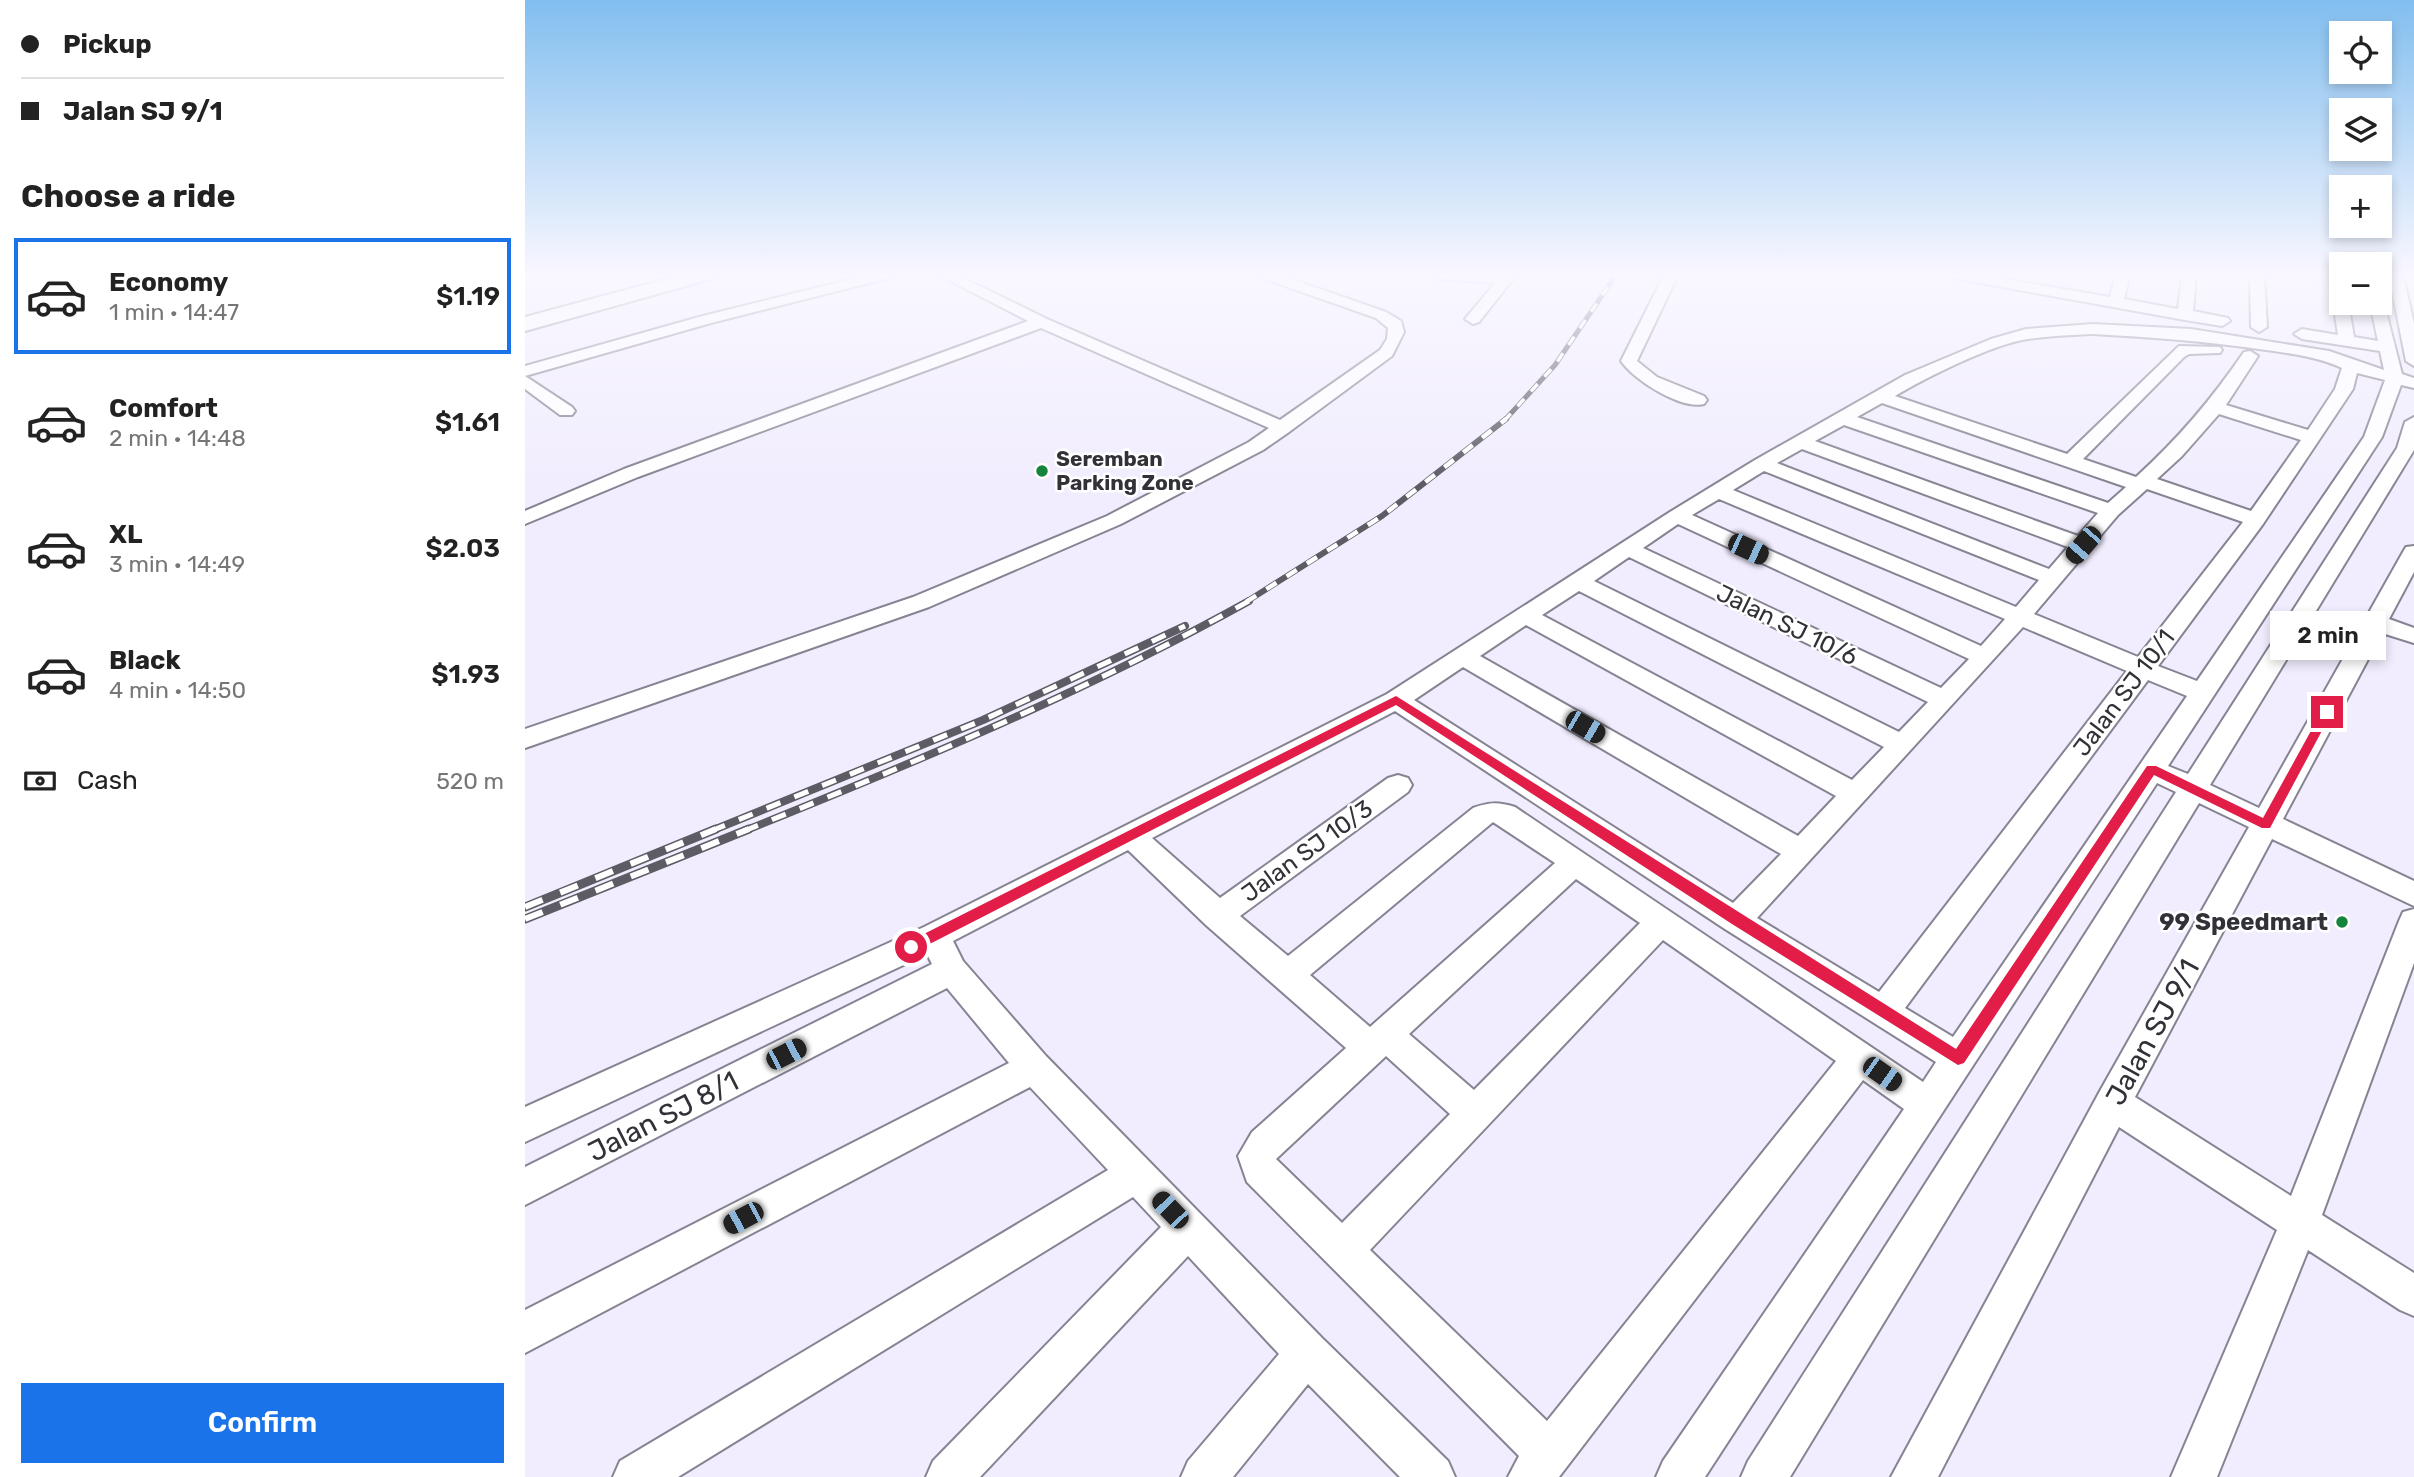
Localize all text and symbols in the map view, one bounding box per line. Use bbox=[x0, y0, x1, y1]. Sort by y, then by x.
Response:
map controls bbox=[2329, 21, 2392, 315]
button: locate bbox=[2329, 21, 2392, 84]
text: Pickup bbox=[63, 29, 152, 60]
text: Jalan SJ 9/1 bbox=[63, 96, 223, 127]
button: layers bbox=[2329, 98, 2392, 161]
button: + bbox=[2329, 175, 2392, 238]
text: Choose a ride bbox=[21, 177, 235, 215]
button: − bbox=[2329, 252, 2392, 315]
icon: car bbox=[25, 265, 88, 328]
text: Economy bbox=[109, 267, 228, 298]
text: $1.19 bbox=[436, 281, 500, 312]
text: 1 min · 14:47 bbox=[109, 298, 239, 326]
icon: car bbox=[25, 391, 88, 454]
text: Comfort bbox=[109, 393, 218, 424]
text: $1.61 bbox=[435, 407, 500, 438]
text: 2 min · 14:48 bbox=[109, 424, 246, 452]
place label: Seremban Parking Zone bbox=[1056, 446, 1194, 495]
marker: Seremban Parking Zone bbox=[1034, 463, 1050, 479]
icon: car bbox=[25, 517, 88, 580]
text: XL bbox=[109, 519, 142, 550]
car bbox=[2062, 522, 2105, 568]
car bbox=[1725, 531, 1772, 567]
text: $2.03 bbox=[425, 533, 500, 564]
text: 3 min · 14:49 bbox=[109, 550, 245, 578]
street label: Jalan SJ 10/6 bbox=[1712, 579, 1862, 671]
callout: 2 min bbox=[2269, 610, 2385, 660]
text: 2 min bbox=[2297, 621, 2359, 649]
street label: Jalan SJ 10/1 bbox=[2067, 624, 2181, 762]
icon: car bbox=[25, 643, 88, 706]
text: Black bbox=[109, 645, 181, 676]
text: $1.93 bbox=[432, 659, 500, 690]
text: 4 min · 14:50 bbox=[109, 676, 246, 704]
route end bbox=[2311, 696, 2343, 728]
car bbox=[1562, 707, 1609, 747]
icon: cash bbox=[21, 762, 59, 800]
text: Cash bbox=[77, 765, 138, 796]
text: 520 m bbox=[436, 767, 504, 795]
street label: Jalan SJ 10/3 bbox=[1236, 794, 1378, 908]
place label: 99 Speedmart bbox=[2159, 908, 2328, 936]
marker: 99 Speedmart bbox=[2334, 914, 2350, 930]
route start bbox=[895, 931, 927, 963]
street label: Jalan SJ 9/1 bbox=[2099, 954, 2206, 1111]
car bbox=[763, 1035, 810, 1073]
car bbox=[1859, 1053, 1906, 1095]
street label: Jalan SJ 8/1 bbox=[583, 1064, 744, 1168]
car bbox=[1148, 1188, 1193, 1232]
car bbox=[720, 1199, 767, 1237]
button: Confirm bbox=[21, 1383, 504, 1463]

